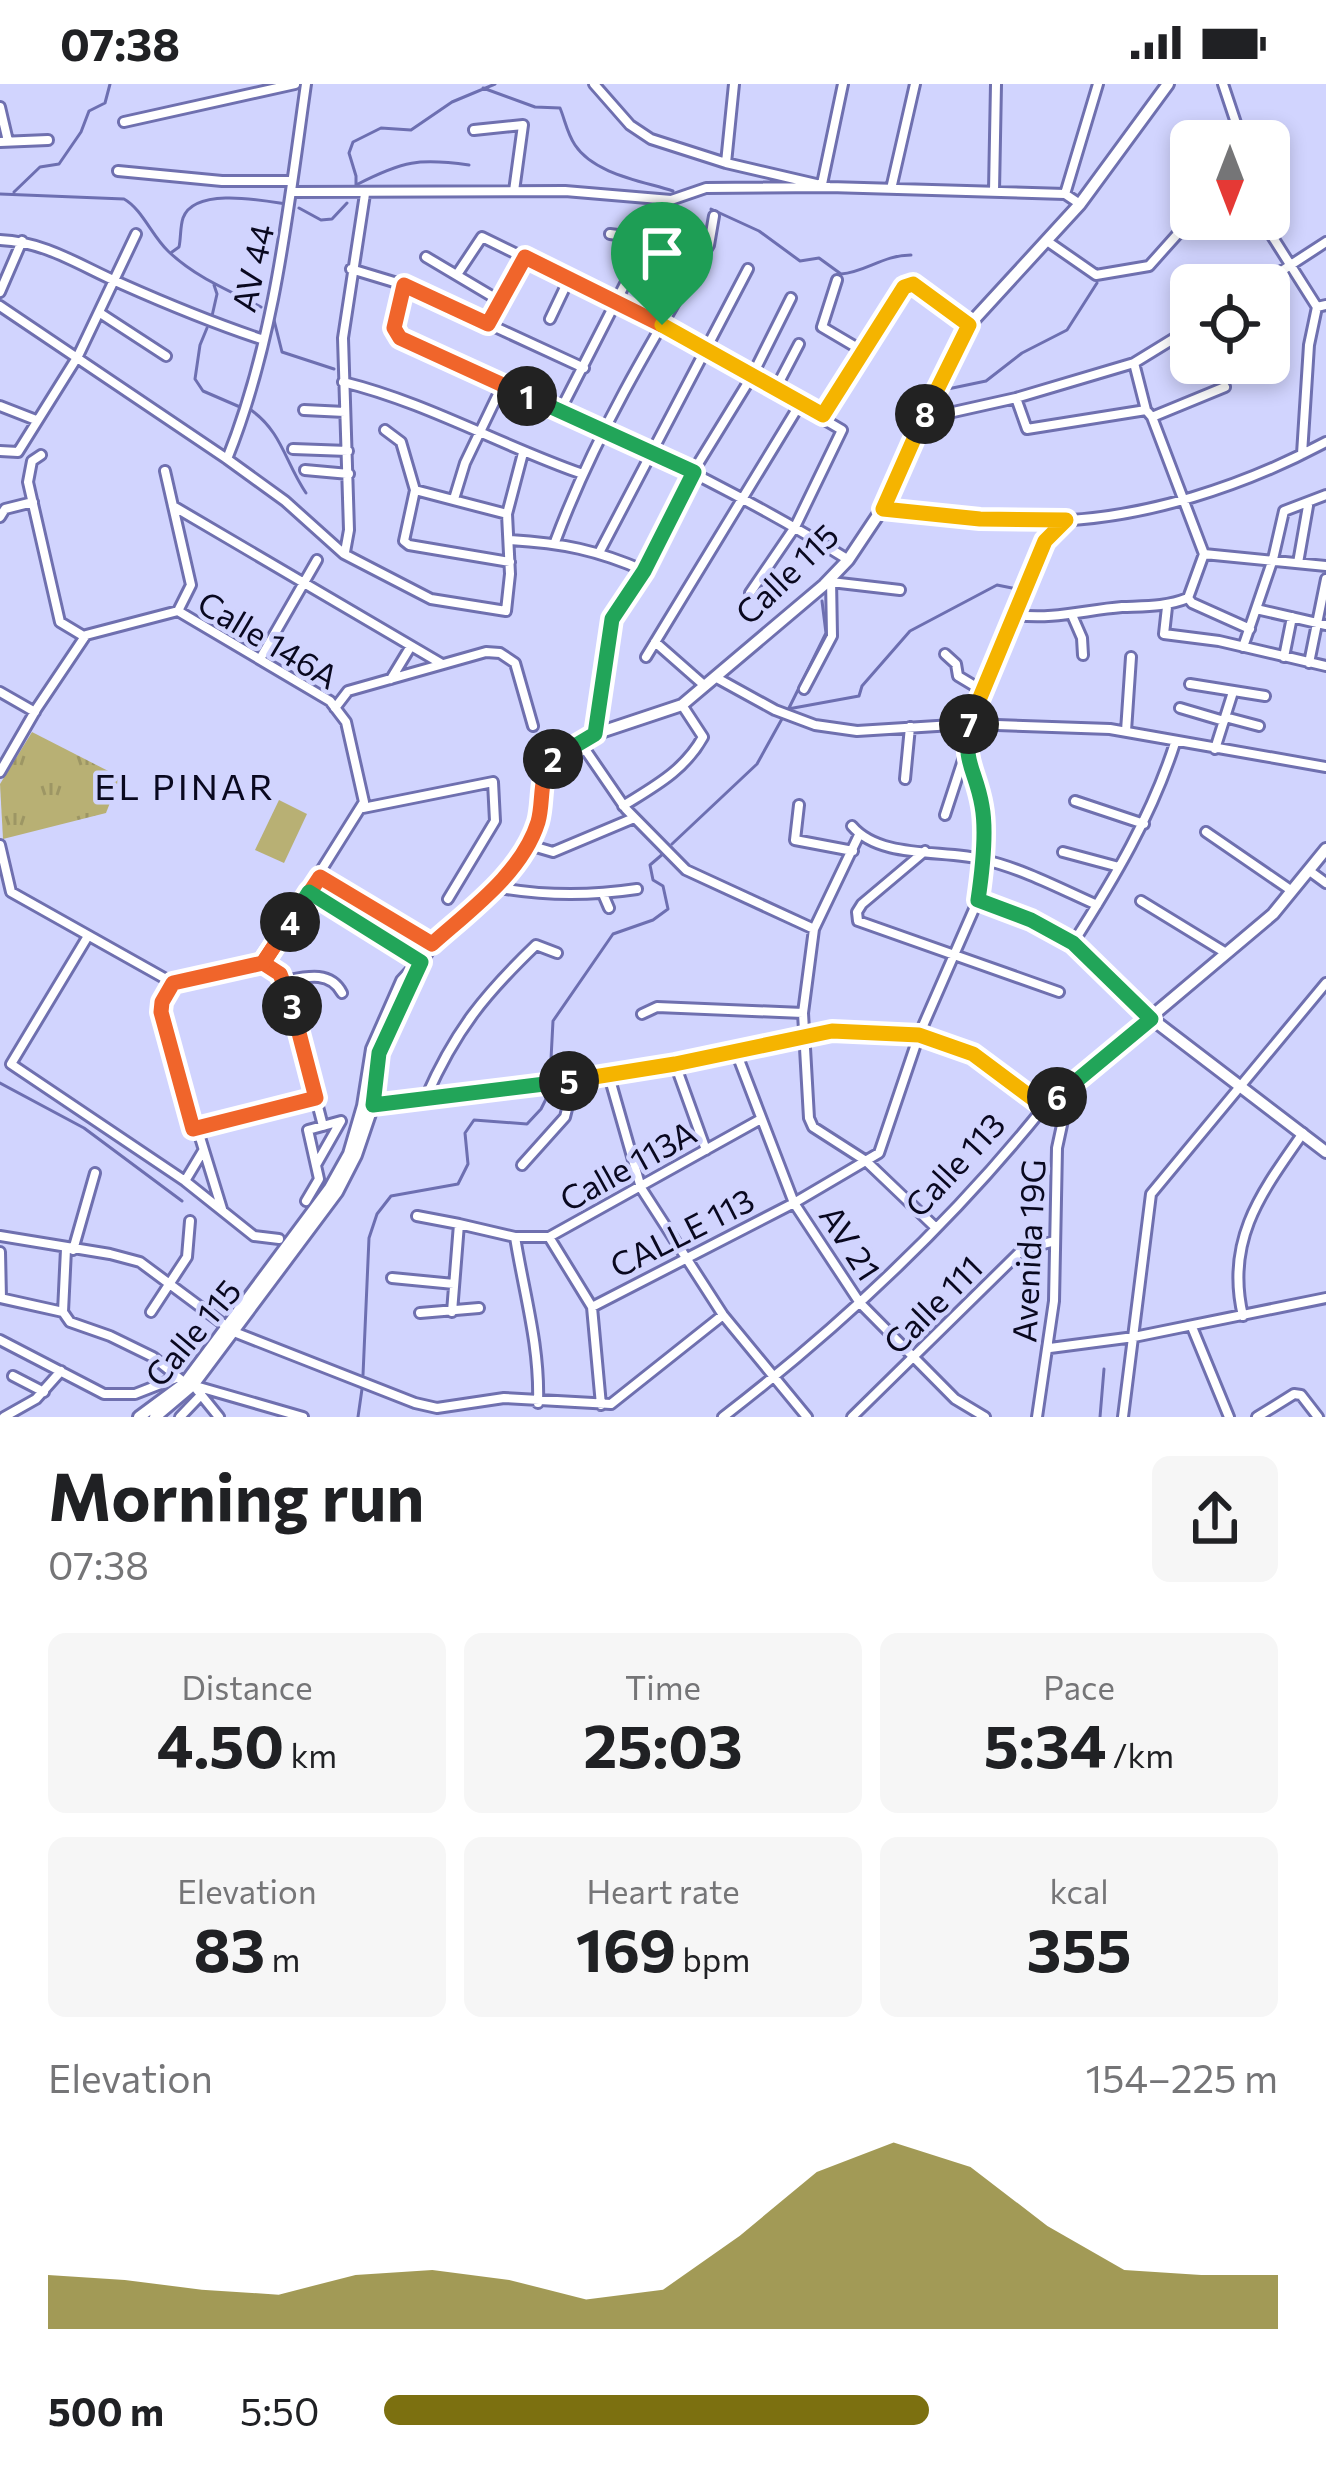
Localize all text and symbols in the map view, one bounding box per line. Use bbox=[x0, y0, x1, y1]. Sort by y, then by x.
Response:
text: 07:38 bbox=[60, 15, 180, 70]
north arrow bbox=[1170, 120, 1290, 240]
map controls bbox=[1170, 120, 1290, 384]
pin bbox=[611, 202, 713, 325]
street label: AV 44 bbox=[222, 220, 282, 316]
icon: arrive bbox=[629, 220, 695, 286]
button: locate bbox=[1170, 264, 1290, 384]
pin: 1 bbox=[497, 366, 557, 426]
text: 1 bbox=[520, 375, 534, 416]
pin: 8 bbox=[895, 384, 955, 444]
text: 8 bbox=[915, 393, 935, 434]
street label: Calle 115 bbox=[726, 514, 846, 632]
street label: Calle 146A bbox=[191, 581, 346, 697]
pin: 7 bbox=[939, 694, 999, 754]
text: 7 bbox=[960, 703, 978, 744]
pin: 2 bbox=[523, 729, 583, 789]
text: 2 bbox=[544, 738, 562, 779]
district label: EL PINAR bbox=[94, 763, 276, 807]
pin: 4 bbox=[260, 892, 320, 952]
text: 4 bbox=[280, 901, 300, 942]
pin: 3 bbox=[262, 976, 322, 1036]
text: 3 bbox=[282, 985, 302, 1026]
pin: 5 bbox=[539, 1051, 599, 1111]
text: 5 bbox=[559, 1060, 579, 1101]
pin: 6 bbox=[1027, 1067, 1087, 1127]
text: 6 bbox=[1047, 1076, 1067, 1117]
street label: Calle 113 bbox=[895, 1103, 1012, 1225]
street label: Calle 113A bbox=[552, 1111, 703, 1219]
street label: Avenida 19G bbox=[1002, 1158, 1053, 1344]
street label: CALLE 113 bbox=[602, 1178, 760, 1285]
street label: AV 21 bbox=[812, 1197, 891, 1288]
street label: Calle 111 bbox=[874, 1246, 990, 1362]
street label: Calle 115 bbox=[135, 1270, 249, 1394]
text: Morning run bbox=[48, 1454, 425, 1535]
button: share bbox=[1152, 1456, 1278, 1582]
text: 07:38 bbox=[48, 1540, 149, 1588]
text: Distance bbox=[181, 1666, 313, 1707]
text: Time bbox=[625, 1666, 701, 1707]
text: Pace bbox=[1043, 1666, 1115, 1707]
text: 4.50 bbox=[157, 1707, 284, 1780]
text: 25:03 bbox=[583, 1707, 743, 1780]
text: 5:34 bbox=[984, 1707, 1106, 1780]
text: km bbox=[284, 1734, 337, 1775]
text: /km bbox=[1106, 1734, 1174, 1775]
text: Elevation bbox=[177, 1870, 317, 1911]
text: Heart rate bbox=[586, 1870, 740, 1911]
text: kcal bbox=[1049, 1870, 1109, 1911]
text: 83 bbox=[194, 1911, 265, 1984]
text: 169 bbox=[576, 1911, 676, 1984]
text: 355 bbox=[1027, 1911, 1131, 1984]
text: m bbox=[265, 1938, 300, 1979]
text: bpm bbox=[676, 1938, 750, 1979]
text: Elevation bbox=[48, 2053, 213, 2101]
text: 154–225 m bbox=[1085, 2053, 1278, 2101]
text: 500 m bbox=[48, 2386, 164, 2434]
text: 5:50 bbox=[240, 2386, 319, 2434]

